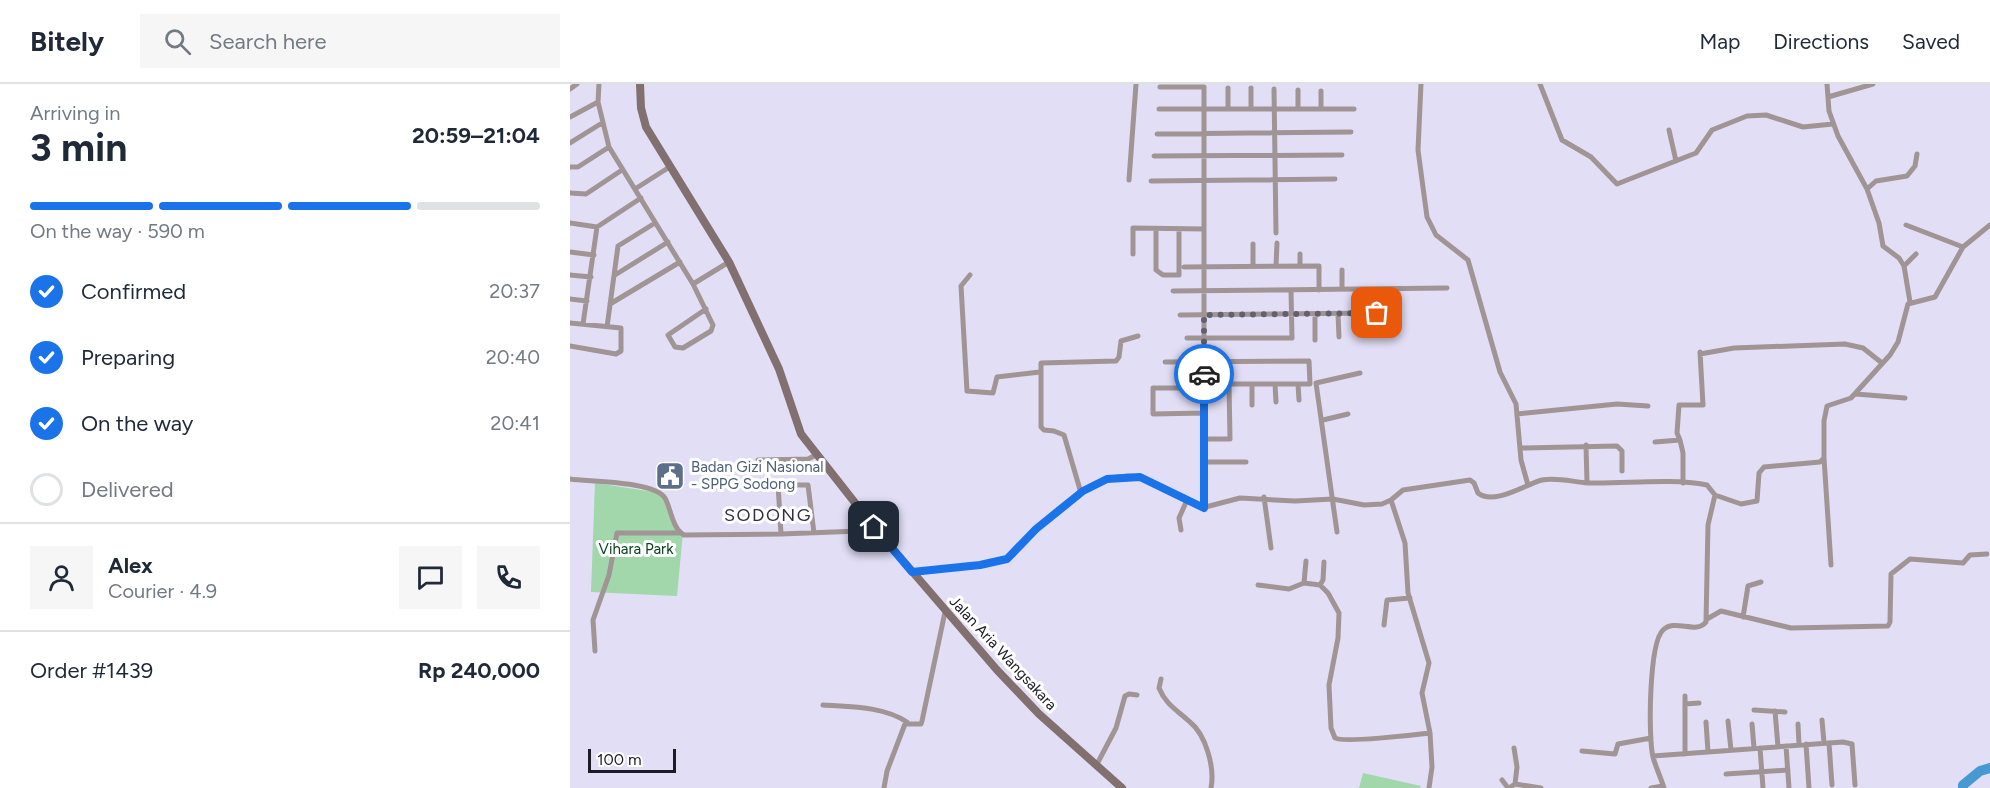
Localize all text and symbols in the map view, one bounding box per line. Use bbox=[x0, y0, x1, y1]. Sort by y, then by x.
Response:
search box bbox=[140, 14, 560, 68]
text: Bitely bbox=[30, 24, 104, 58]
icon: search bbox=[161, 25, 194, 58]
text: Search here bbox=[209, 28, 327, 55]
text: Map bbox=[1699, 29, 1740, 54]
text: Directions bbox=[1773, 29, 1869, 54]
text: Saved bbox=[1902, 29, 1960, 54]
text: Arriving in bbox=[30, 101, 120, 125]
text: 20:59–21:04 bbox=[412, 122, 540, 149]
text: 3 min bbox=[30, 124, 127, 171]
text: On the way · 590 m bbox=[30, 219, 205, 243]
icon: check bbox=[30, 275, 63, 308]
text: Confirmed bbox=[81, 278, 186, 305]
text: 20:37 bbox=[489, 279, 540, 303]
pin bbox=[1351, 287, 1402, 338]
icon: bag bbox=[1360, 296, 1393, 329]
icon: check bbox=[30, 341, 63, 374]
text: Preparing bbox=[81, 344, 175, 371]
courier bbox=[1174, 344, 1234, 404]
text: 20:40 bbox=[486, 345, 540, 369]
icon: car bbox=[1188, 358, 1221, 391]
icon: check bbox=[30, 407, 63, 440]
text: On the way bbox=[81, 410, 193, 437]
text: 20:41 bbox=[490, 411, 540, 435]
place label: Badan Gizi Nasional - SPPG Sodong bbox=[691, 458, 824, 493]
public building icon: Badan Gizi Nasional - SPPG Sodong bbox=[654, 460, 686, 492]
text: Delivered bbox=[81, 476, 174, 503]
pin bbox=[848, 501, 899, 552]
district label: SODONG bbox=[724, 504, 812, 526]
icon: home bbox=[857, 510, 890, 543]
park label: Vihara Park bbox=[599, 540, 674, 558]
button: person bbox=[30, 546, 93, 609]
button: chat bbox=[399, 546, 462, 609]
button: phone bbox=[477, 546, 540, 609]
text: Alex bbox=[108, 552, 153, 579]
text: Courier · 4.9 bbox=[108, 579, 217, 603]
street label: Jalan Aria Wangsakara bbox=[946, 592, 1060, 714]
text: Order #1439 bbox=[30, 657, 153, 684]
text: Rp 240,000 bbox=[418, 657, 540, 684]
scale bar bbox=[588, 746, 676, 774]
text: 100 m bbox=[597, 750, 642, 769]

